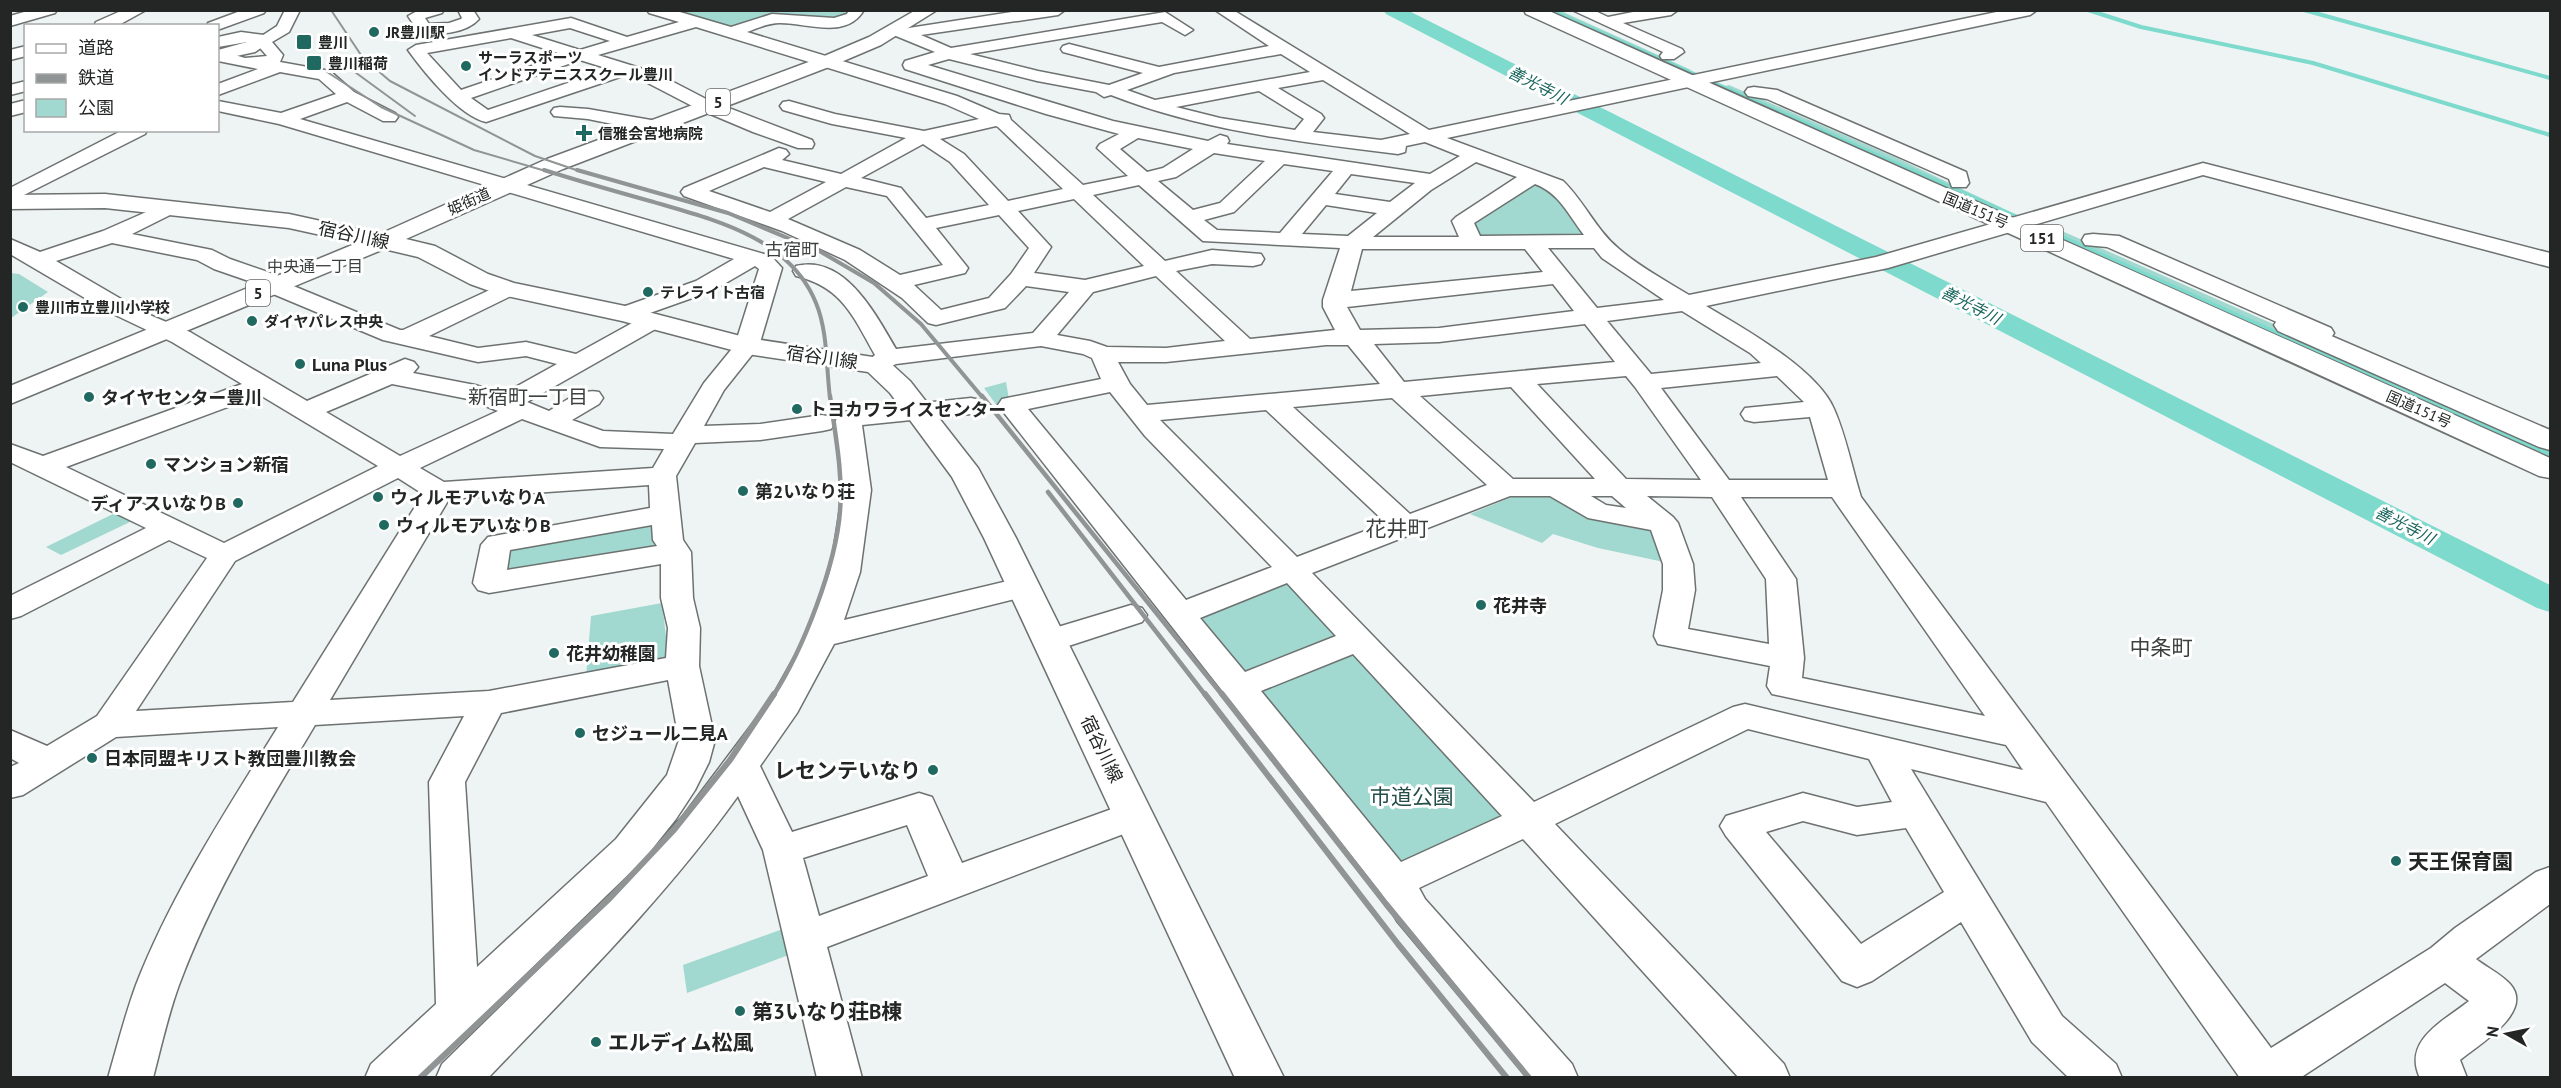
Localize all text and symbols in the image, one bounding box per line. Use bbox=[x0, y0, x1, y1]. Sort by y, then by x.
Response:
place label: JR豊川駅 bbox=[385, 23, 445, 42]
legend bbox=[24, 24, 219, 132]
marker: JR豊川駅 bbox=[367, 25, 381, 39]
marker: 豊川 bbox=[295, 33, 313, 51]
place label: 豊川 bbox=[318, 33, 348, 52]
text: 道路 bbox=[78, 36, 114, 59]
place label: サーラスポーツ インドアテニススクール豊川 bbox=[478, 48, 673, 84]
marker: 豊川稲荷 bbox=[305, 54, 323, 72]
place label: 豊川稲荷 bbox=[328, 54, 388, 73]
marker: サーラスポーツ インドアテニススクール豊川 bbox=[459, 59, 473, 73]
water label: 善光寺川 bbox=[1505, 62, 1573, 109]
text: 鉄道 bbox=[78, 66, 114, 89]
road number: 5 bbox=[706, 89, 730, 115]
text: 公園 bbox=[78, 96, 114, 119]
marker: 信雅会宮地病院 bbox=[575, 124, 593, 142]
place label: 信雅会宮地病院 bbox=[598, 124, 703, 143]
street label: 姫街道 bbox=[445, 183, 493, 219]
street label: 国道151号 bbox=[1940, 188, 2012, 232]
street label: 宿谷川線 bbox=[316, 216, 392, 254]
road number: 151 bbox=[2021, 225, 2063, 251]
district label: 古宿町 bbox=[765, 238, 819, 261]
district label: 中央通一丁目 bbox=[267, 256, 363, 276]
road number: 5 bbox=[246, 280, 270, 306]
water label: 善光寺川 bbox=[1938, 282, 2006, 329]
place label: テレライト古宿 bbox=[660, 283, 765, 302]
marker: テレライト古宿 bbox=[641, 285, 655, 299]
place label: 豊川市立豊川小学校 bbox=[35, 298, 170, 317]
marker: 豊川市立豊川小学校 bbox=[16, 300, 30, 314]
place label: ダイヤパレス中央 bbox=[264, 312, 383, 331]
marker: ダイヤパレス中央 bbox=[245, 314, 259, 328]
street label: 宿谷川線 bbox=[785, 341, 859, 373]
place label: Luna Plus bbox=[312, 353, 387, 376]
marker: Luna Plus bbox=[293, 357, 307, 371]
district label: 新宿町一丁目 bbox=[468, 384, 588, 410]
place label: タイヤセンター豊川 bbox=[101, 386, 262, 409]
street label: 国道151号 bbox=[2383, 386, 2455, 432]
marker: タイヤセンター豊川 bbox=[82, 390, 96, 404]
place label: トヨカワライスセンター bbox=[809, 398, 1006, 421]
marker: トヨカワライスセンター bbox=[790, 402, 804, 416]
place label: マンション新宿 bbox=[163, 453, 289, 476]
marker: マンション新宿 bbox=[144, 457, 158, 471]
place label: 第2いなり荘 bbox=[755, 480, 855, 503]
marker: 第2いなり荘 bbox=[736, 484, 750, 498]
place label: ウィルモアいなりA bbox=[390, 486, 545, 509]
marker: ウィルモアいなりA bbox=[371, 490, 385, 504]
place label: ディアスいなりB bbox=[91, 492, 226, 515]
marker: ディアスいなりB bbox=[231, 496, 245, 510]
water label: 善光寺川 bbox=[2372, 502, 2440, 549]
place label: ウィルモアいなりB bbox=[396, 514, 551, 537]
district label: 花井町 bbox=[1366, 515, 1429, 542]
marker: ウィルモアいなりB bbox=[377, 518, 391, 532]
place label: 花井寺 bbox=[1493, 594, 1547, 617]
marker: 花井寺 bbox=[1474, 598, 1488, 612]
district label: 中条町 bbox=[2130, 634, 2193, 661]
place label: 花井幼稚園 bbox=[566, 642, 656, 665]
marker: 花井幼稚園 bbox=[547, 646, 561, 660]
street label: 宿谷川線 bbox=[1076, 712, 1128, 786]
place label: セジュール二見A bbox=[592, 722, 728, 745]
marker: セジュール二見A bbox=[573, 726, 587, 740]
place label: 日本同盟キリスト教団豊川教会 bbox=[104, 747, 356, 770]
marker: 日本同盟キリスト教団豊川教会 bbox=[85, 751, 99, 765]
place label: レセンテいなり bbox=[774, 757, 921, 784]
marker: レセンテいなり bbox=[926, 763, 940, 777]
park label: 市道公園 bbox=[1370, 783, 1454, 810]
place label: 天王保育園 bbox=[2408, 848, 2513, 875]
marker: 天王保育園 bbox=[2389, 854, 2403, 868]
place label: 第3いなり荘B棟 bbox=[752, 998, 902, 1025]
marker: 第3いなり荘B棟 bbox=[733, 1004, 747, 1018]
north arrow bbox=[2477, 1004, 2537, 1064]
text: N bbox=[2481, 1025, 2503, 1038]
place label: エルディム松風 bbox=[608, 1029, 754, 1056]
marker: エルディム松風 bbox=[589, 1035, 603, 1049]

